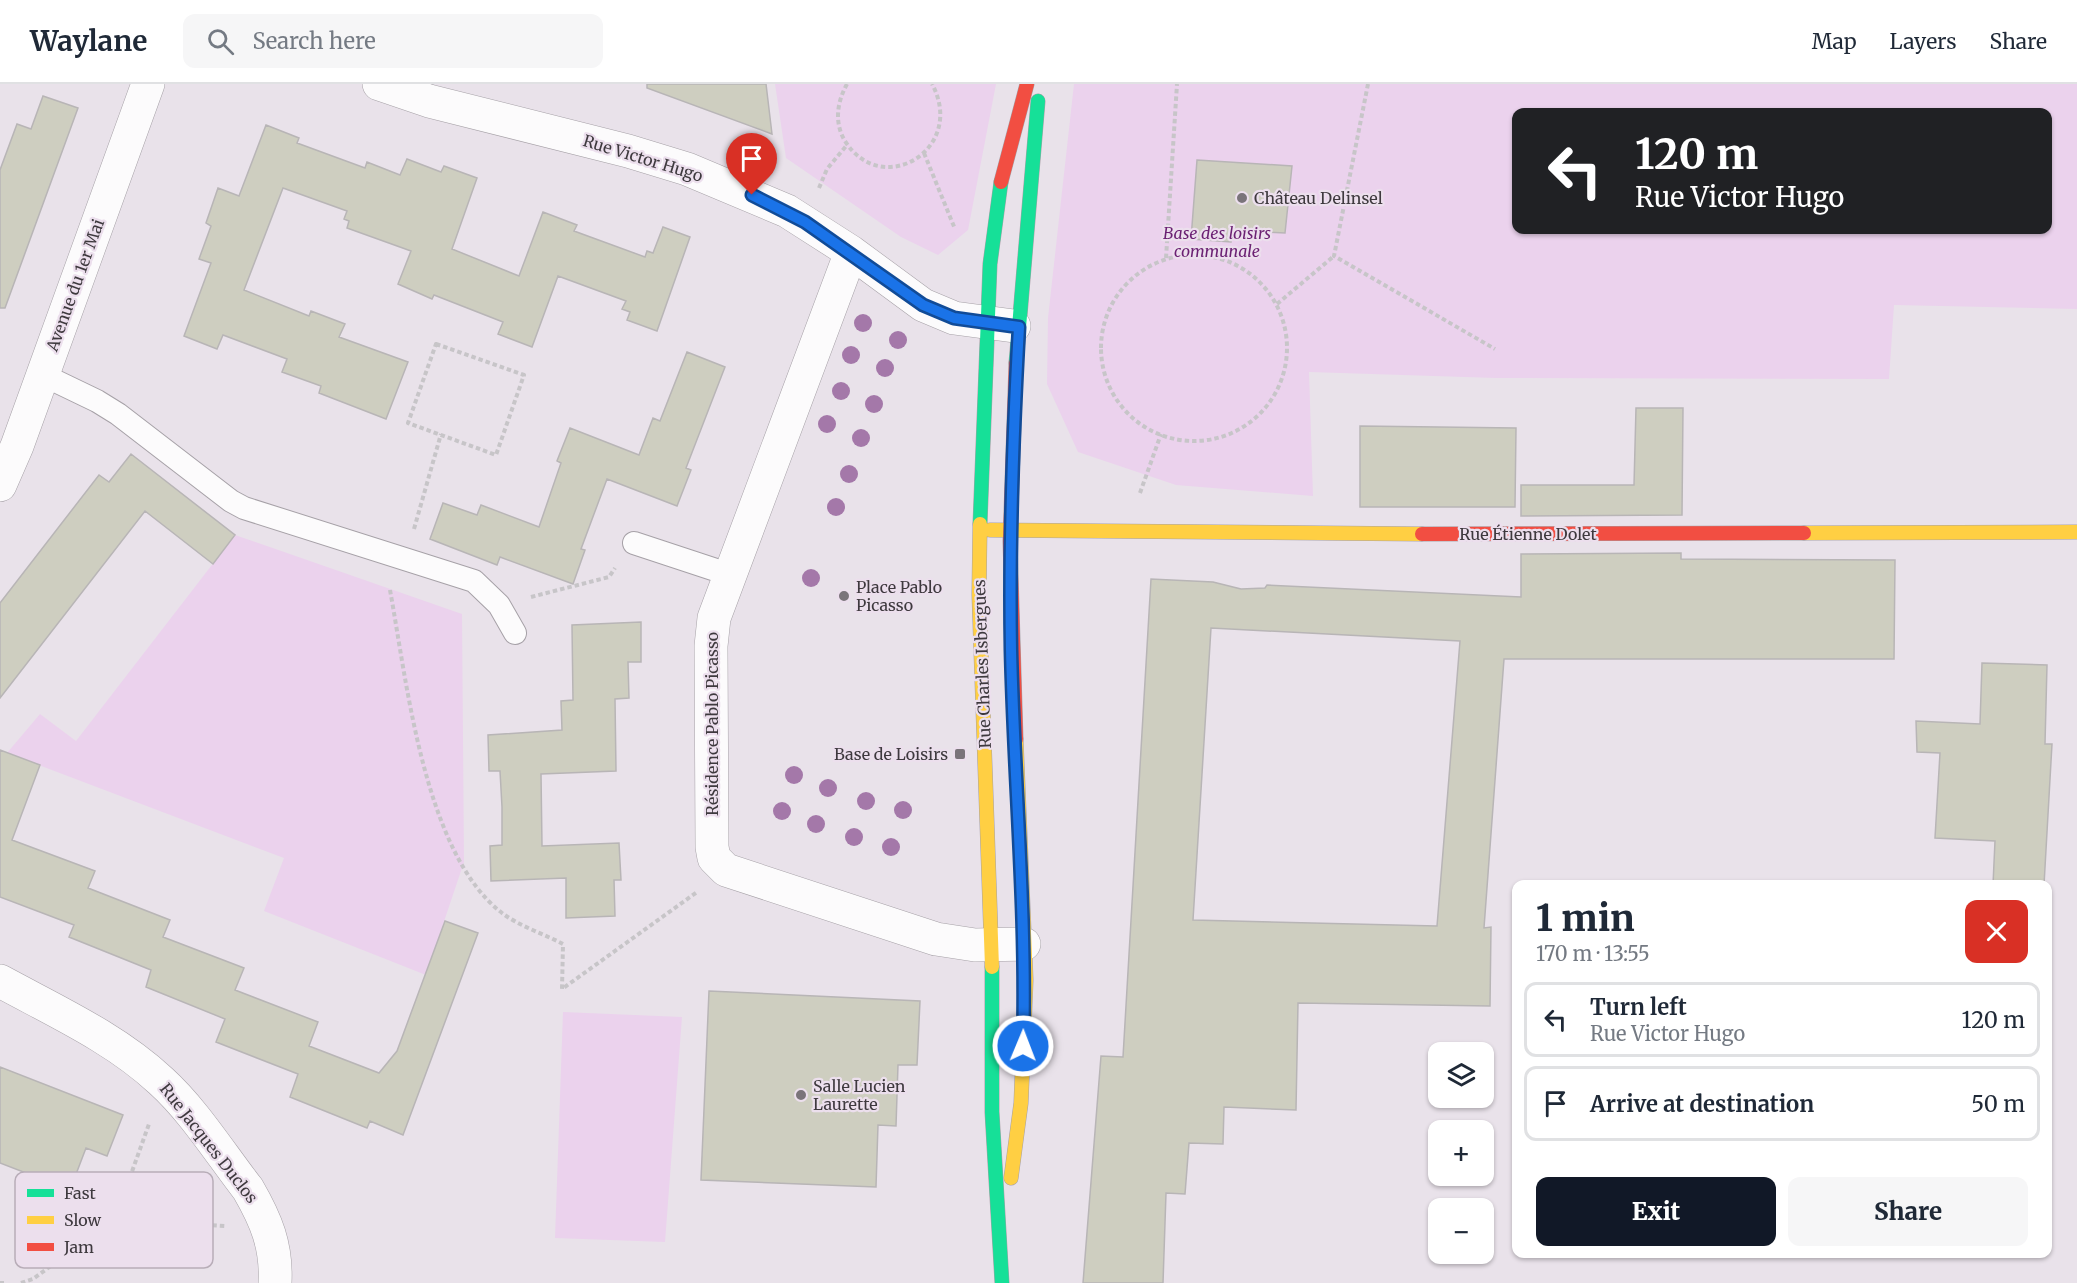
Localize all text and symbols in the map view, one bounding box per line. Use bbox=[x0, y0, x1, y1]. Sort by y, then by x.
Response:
search box bbox=[183, 14, 603, 68]
text: Waylane bbox=[30, 23, 147, 59]
icon: search bbox=[204, 25, 237, 58]
text: Search here bbox=[252, 27, 376, 55]
text: Map bbox=[1812, 28, 1857, 55]
text: Layers bbox=[1890, 28, 1957, 55]
text: Share bbox=[1990, 28, 2047, 55]
text: 120 m bbox=[1635, 128, 1758, 180]
street label: Rue Victor Hugo bbox=[581, 130, 705, 186]
icon: left bbox=[1536, 132, 1614, 210]
pin bbox=[726, 133, 777, 195]
icon: arrive bbox=[735, 142, 768, 175]
text: Rue Victor Hugo bbox=[1635, 180, 1844, 214]
place label: Château Delinsel bbox=[1254, 188, 1383, 208]
marker: Château Delinsel bbox=[1235, 191, 1249, 205]
street label: Avenue du 1er Mai bbox=[41, 216, 108, 355]
park label: Base des loisirs communale bbox=[1163, 223, 1271, 261]
street label: Rue Étienne Dolet bbox=[1459, 524, 1597, 544]
place label: Place Pablo Picasso bbox=[856, 577, 942, 615]
street label: Rue Charles Isbergues bbox=[969, 579, 995, 749]
marker: Place Pablo Picasso bbox=[837, 589, 851, 603]
street label: Résidence Pablo Picasso bbox=[702, 632, 722, 816]
place label: Base de Loisirs bbox=[834, 744, 948, 764]
marker: Base de Loisirs bbox=[953, 747, 967, 761]
text: 1 min bbox=[1536, 896, 1635, 941]
button: close bbox=[1965, 900, 2028, 963]
text: 170 m · 13:55 bbox=[1536, 941, 1650, 966]
text: Turn left bbox=[1590, 993, 1687, 1021]
icon: left bbox=[1539, 1003, 1572, 1036]
text: 120 m bbox=[1961, 1006, 2025, 1034]
position arrow bbox=[991, 1014, 1055, 1078]
text: Rue Victor Hugo bbox=[1590, 1021, 1745, 1046]
map controls bbox=[1428, 1042, 1494, 1264]
button: layers bbox=[1428, 1042, 1494, 1108]
place label: Salle Lucien Laurette bbox=[813, 1076, 906, 1114]
street label: Rue Jacques Duclos bbox=[156, 1079, 262, 1207]
icon: arrive bbox=[1539, 1087, 1572, 1120]
marker: Salle Lucien Laurette bbox=[794, 1088, 808, 1102]
text: Arrive at destination bbox=[1590, 1090, 1814, 1118]
text: 50 m bbox=[1971, 1090, 2025, 1118]
button: + bbox=[1428, 1120, 1494, 1186]
legend bbox=[15, 1172, 213, 1268]
button: Exit bbox=[1536, 1177, 1776, 1246]
button: Share bbox=[1788, 1177, 2028, 1246]
text: Fast bbox=[64, 1183, 97, 1203]
button: − bbox=[1428, 1198, 1494, 1264]
text: Slow bbox=[64, 1210, 102, 1230]
text: Jam bbox=[63, 1237, 94, 1257]

